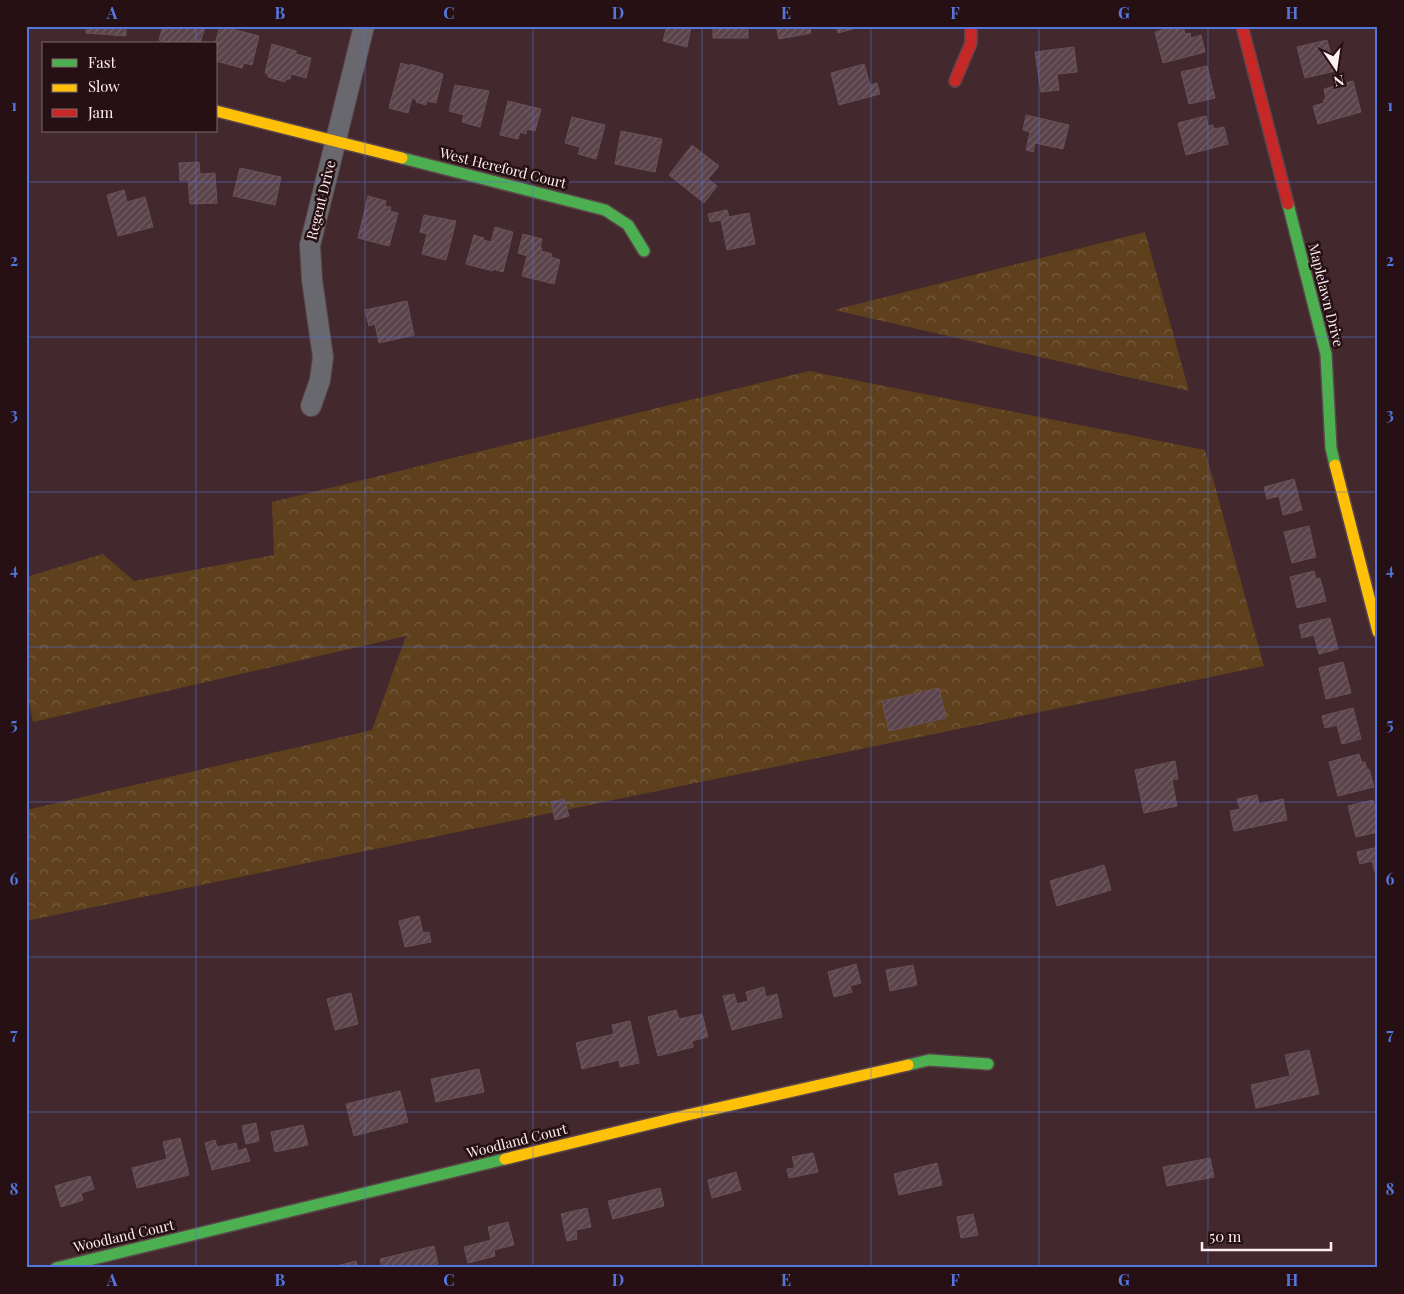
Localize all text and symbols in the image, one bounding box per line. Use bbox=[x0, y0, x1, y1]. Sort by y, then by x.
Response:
text: A bbox=[106, 2, 118, 23]
text: B bbox=[275, 2, 286, 23]
text: C bbox=[443, 2, 455, 23]
text: D bbox=[612, 2, 624, 23]
text: E bbox=[781, 2, 791, 23]
text: F bbox=[950, 2, 960, 23]
text: G bbox=[1118, 2, 1130, 23]
text: H bbox=[1286, 2, 1299, 23]
legend bbox=[42, 42, 218, 132]
north arrow bbox=[1312, 42, 1362, 92]
text: Fast bbox=[88, 52, 117, 72]
text: N bbox=[1332, 71, 1346, 92]
text: Slow bbox=[88, 76, 120, 96]
text: 1 bbox=[11, 94, 17, 115]
text: 1 bbox=[1387, 94, 1393, 115]
text: Jam bbox=[87, 102, 114, 122]
street label: West Hereford Court bbox=[437, 142, 569, 193]
street label: Regent Drive bbox=[301, 158, 340, 242]
street label: Maplelawn Drive bbox=[1304, 241, 1349, 349]
text: 2 bbox=[10, 249, 18, 270]
text: 2 bbox=[1386, 249, 1394, 270]
text: 3 bbox=[10, 403, 18, 424]
text: 3 bbox=[1386, 403, 1394, 424]
text: 4 bbox=[10, 558, 18, 579]
text: 4 bbox=[1386, 558, 1394, 579]
text: 5 bbox=[10, 713, 18, 734]
text: 5 bbox=[1386, 713, 1394, 734]
text: 6 bbox=[10, 868, 19, 889]
text: 6 bbox=[1386, 868, 1395, 889]
text: 7 bbox=[10, 1023, 18, 1044]
text: 7 bbox=[1386, 1023, 1394, 1044]
street label: Woodland Court bbox=[464, 1119, 570, 1162]
text: 8 bbox=[10, 1178, 19, 1199]
text: 8 bbox=[1386, 1178, 1395, 1199]
street label: Woodland Court bbox=[71, 1214, 177, 1257]
scale bar bbox=[1202, 1219, 1330, 1251]
text: 50 m bbox=[1209, 1226, 1242, 1246]
text: A bbox=[106, 1269, 118, 1290]
text: B bbox=[275, 1269, 286, 1290]
text: C bbox=[443, 1269, 455, 1290]
text: D bbox=[612, 1269, 624, 1290]
text: E bbox=[781, 1269, 791, 1290]
text: F bbox=[950, 1269, 960, 1290]
text: G bbox=[1118, 1269, 1130, 1290]
text: H bbox=[1286, 1269, 1299, 1290]

